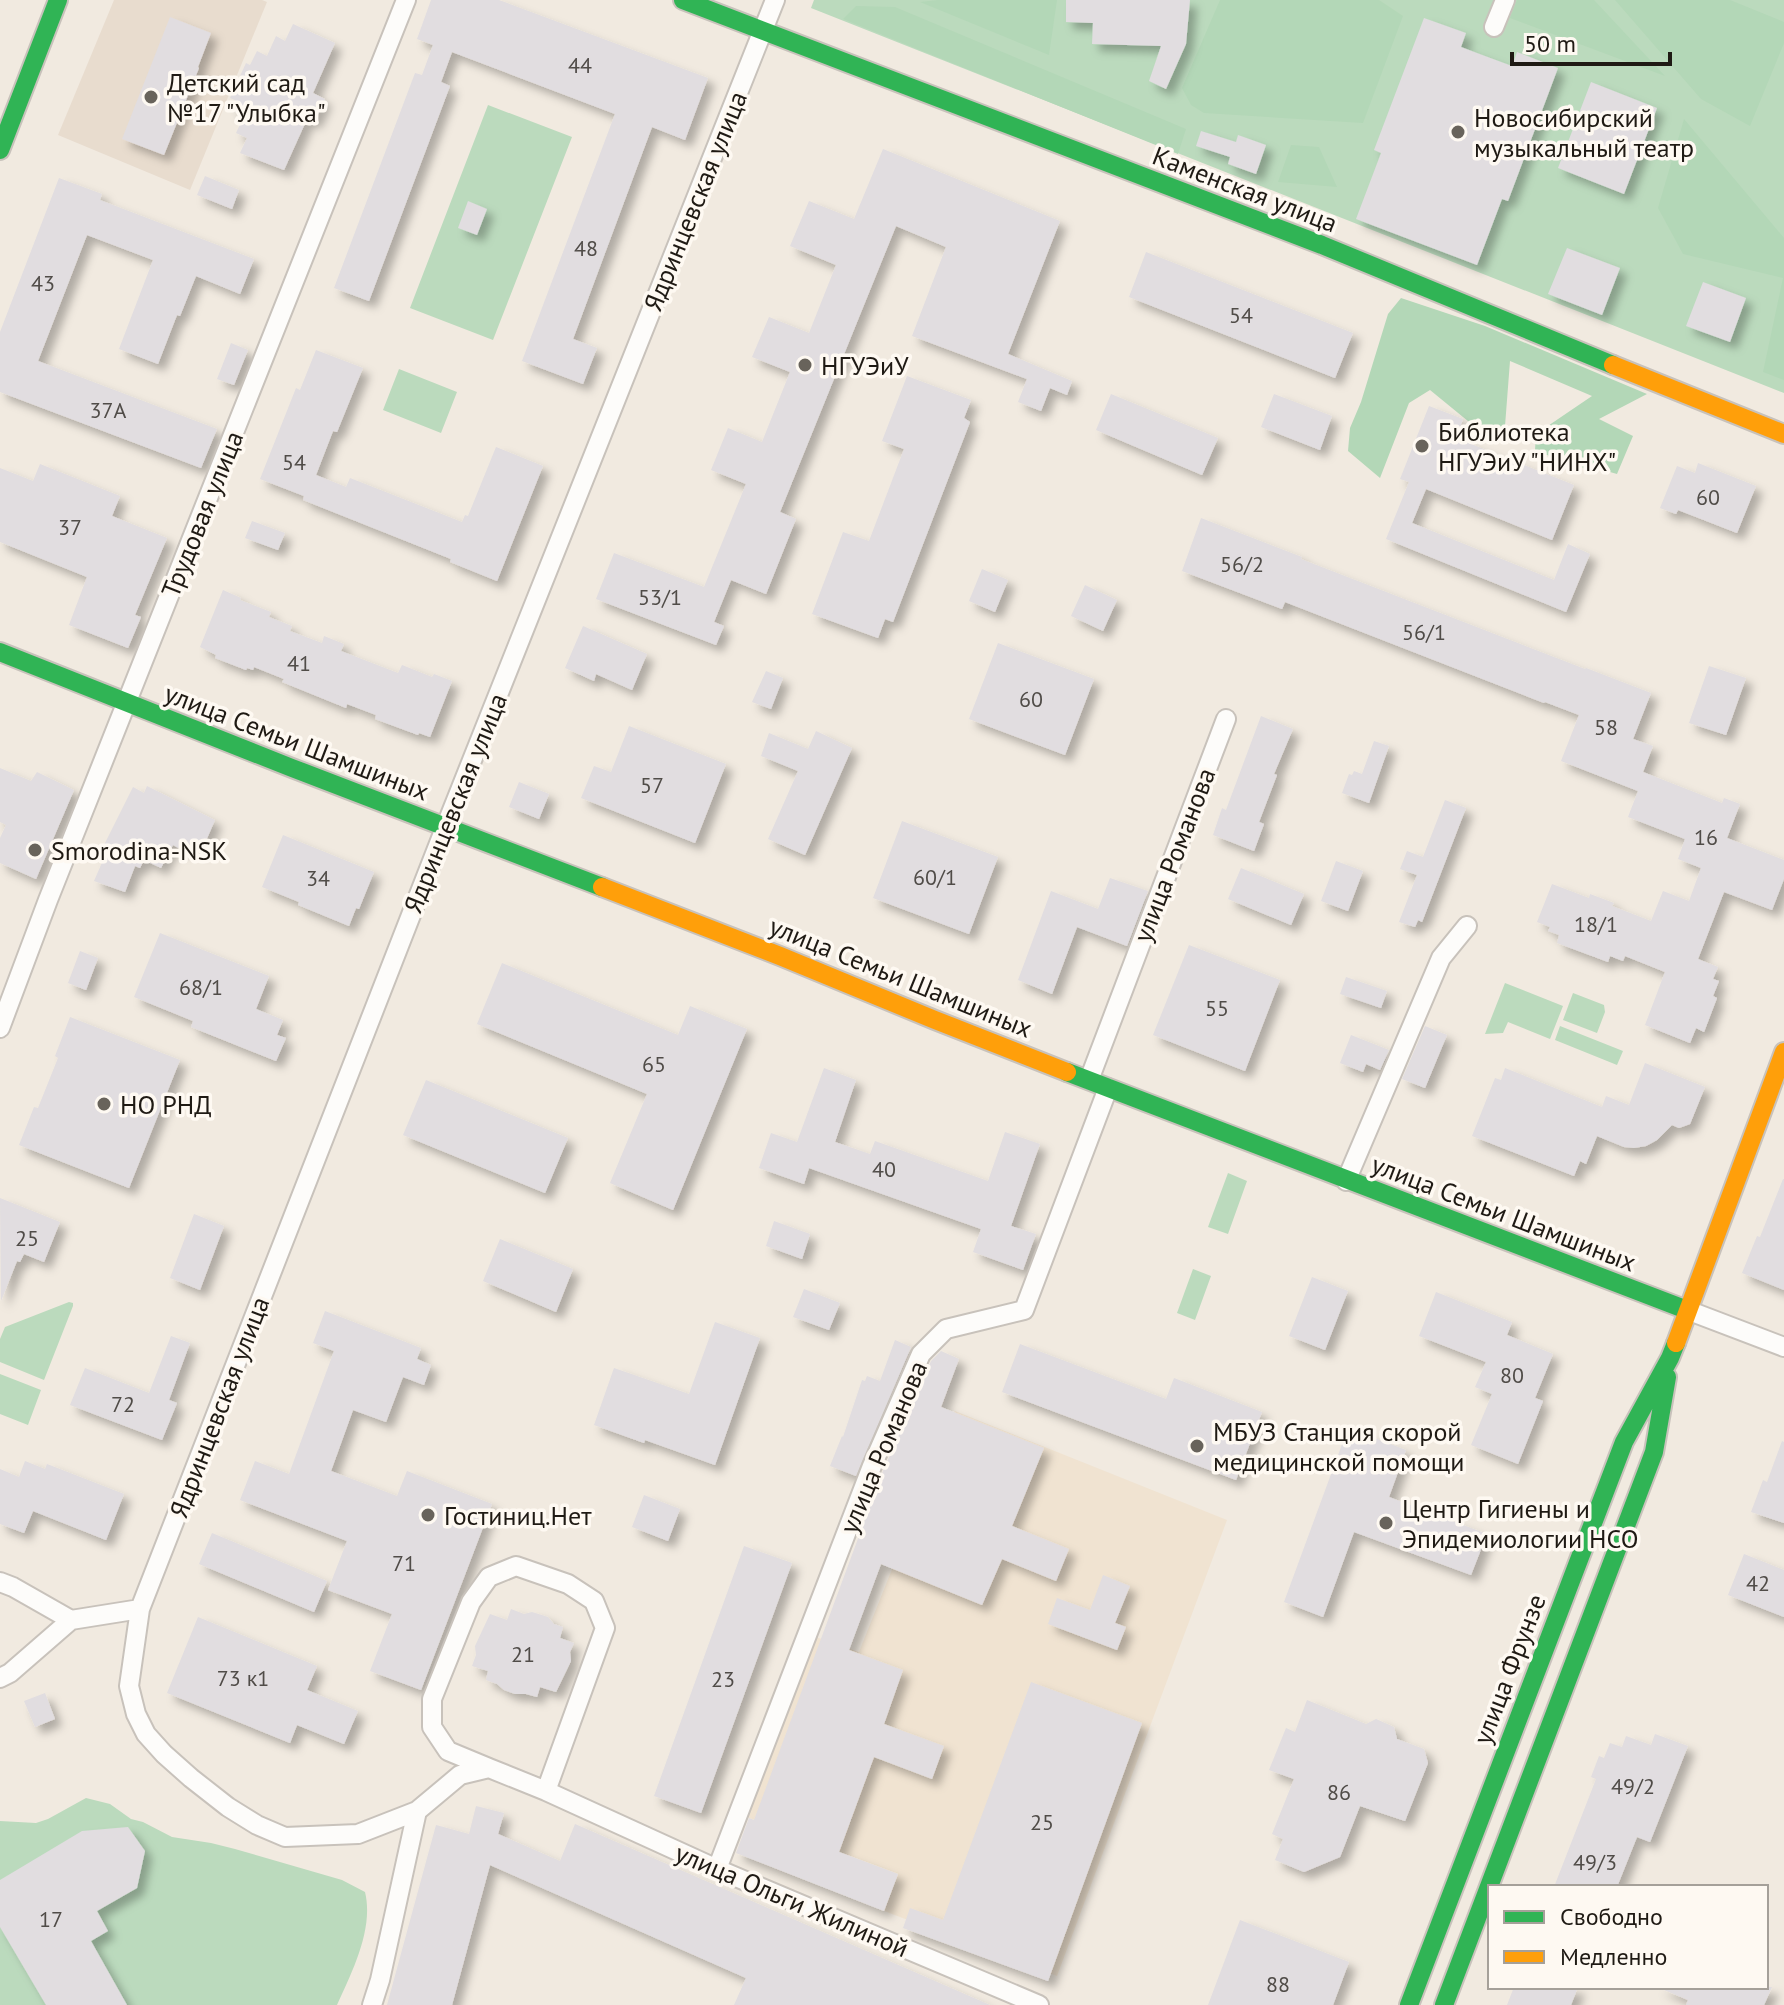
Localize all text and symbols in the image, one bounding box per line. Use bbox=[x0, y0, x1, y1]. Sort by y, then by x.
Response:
scale bar bbox=[1512, 16, 1670, 66]
text: 50 m bbox=[1524, 28, 1576, 59]
house number: 44 bbox=[568, 51, 592, 79]
place label: Детский сад №17 "Улыбка" bbox=[167, 66, 326, 129]
street label: Ядринцевская улица bbox=[636, 86, 754, 316]
marker: Детский сад №17 "Улыбка" bbox=[142, 88, 160, 106]
place label: Новосибирский музыкальный театр bbox=[1474, 101, 1694, 164]
marker: Новосибирский музыкальный театр bbox=[1449, 123, 1467, 141]
street label: Каменская улица bbox=[1148, 139, 1342, 239]
house number: 48 bbox=[574, 234, 598, 262]
house number: 43 bbox=[31, 269, 55, 297]
house number: 54 bbox=[1229, 301, 1253, 329]
place label: НГУЭиУ bbox=[821, 349, 909, 382]
marker: НГУЭиУ bbox=[796, 356, 814, 374]
house number: 37А bbox=[90, 396, 127, 424]
place label: Библиотека НГУЭиУ "НИНХ" bbox=[1438, 415, 1616, 478]
street label: Трудовая улица bbox=[154, 426, 250, 602]
marker: Библиотека НГУЭиУ "НИНХ" bbox=[1413, 437, 1431, 455]
house number: 54 bbox=[282, 448, 306, 476]
house number: 60 bbox=[1696, 483, 1720, 511]
house number: 37 bbox=[58, 513, 82, 541]
house number: 56/2 bbox=[1220, 550, 1264, 578]
house number: 53/1 bbox=[638, 583, 682, 611]
house number: 56/1 bbox=[1402, 618, 1446, 646]
house number: 41 bbox=[287, 649, 311, 677]
street label: улица Семьи Шамшиных bbox=[160, 676, 434, 808]
house number: 60 bbox=[1019, 685, 1043, 713]
street label: Ядринцевская улица bbox=[396, 688, 514, 918]
house number: 58 bbox=[1594, 713, 1618, 741]
street label: улица Романова bbox=[1126, 763, 1222, 947]
house number: 57 bbox=[640, 771, 664, 799]
house number: 16 bbox=[1694, 823, 1718, 851]
place label: Smorodina-NSK bbox=[51, 834, 227, 867]
marker: Smorodina-NSK bbox=[26, 841, 44, 859]
house number: 60/1 bbox=[913, 863, 957, 891]
house number: 34 bbox=[306, 864, 330, 892]
street label: улица Семьи Шамшиных bbox=[765, 909, 1037, 1045]
house number: 18/1 bbox=[1574, 910, 1618, 938]
house number: 68/1 bbox=[179, 973, 223, 1001]
house number: 55 bbox=[1205, 994, 1229, 1022]
house number: 65 bbox=[642, 1050, 666, 1078]
place label: НО РНД bbox=[120, 1088, 212, 1121]
marker: НО РНД bbox=[95, 1095, 113, 1113]
street label: улица Семьи Шамшиных bbox=[1367, 1147, 1641, 1279]
house number: 40 bbox=[872, 1155, 896, 1183]
house number: 25 bbox=[15, 1224, 39, 1252]
street label: Ядринцевская улица bbox=[162, 1292, 276, 1522]
street label: улица Романова bbox=[832, 1356, 934, 1538]
house number: 80 bbox=[1500, 1361, 1524, 1389]
house number: 72 bbox=[111, 1390, 135, 1418]
place label: МБУЗ Станция скорой медицинской помощи bbox=[1213, 1415, 1464, 1478]
marker: МБУЗ Станция скорой медицинской помощи bbox=[1188, 1437, 1206, 1455]
place label: Центр Гигиены и Эпидемиологии НСО bbox=[1402, 1492, 1639, 1555]
place label: Гостиниц.Нет bbox=[444, 1499, 592, 1532]
marker: Гостиниц.Нет bbox=[419, 1506, 437, 1524]
marker: Центр Гигиены и Эпидемиологии НСО bbox=[1377, 1514, 1395, 1532]
house number: 71 bbox=[392, 1549, 416, 1577]
house number: 42 bbox=[1746, 1569, 1770, 1597]
street label: улица Фрунзе bbox=[1465, 1589, 1553, 1749]
house number: 21 bbox=[511, 1640, 535, 1668]
house number: 73 к1 bbox=[217, 1664, 269, 1692]
house number: 23 bbox=[711, 1665, 735, 1693]
house number: 49/2 bbox=[1611, 1772, 1655, 1800]
house number: 86 bbox=[1327, 1778, 1351, 1806]
house number: 25 bbox=[1030, 1808, 1054, 1836]
street label: улица Ольги Жилиной bbox=[670, 1836, 914, 1964]
house number: 49/3 bbox=[1573, 1848, 1617, 1876]
legend bbox=[1488, 1885, 1768, 1989]
text: Свободно bbox=[1560, 1901, 1663, 1932]
house number: 17 bbox=[39, 1905, 63, 1933]
text: Медленно bbox=[1560, 1941, 1667, 1972]
house number: 88 bbox=[1266, 1970, 1290, 1998]

